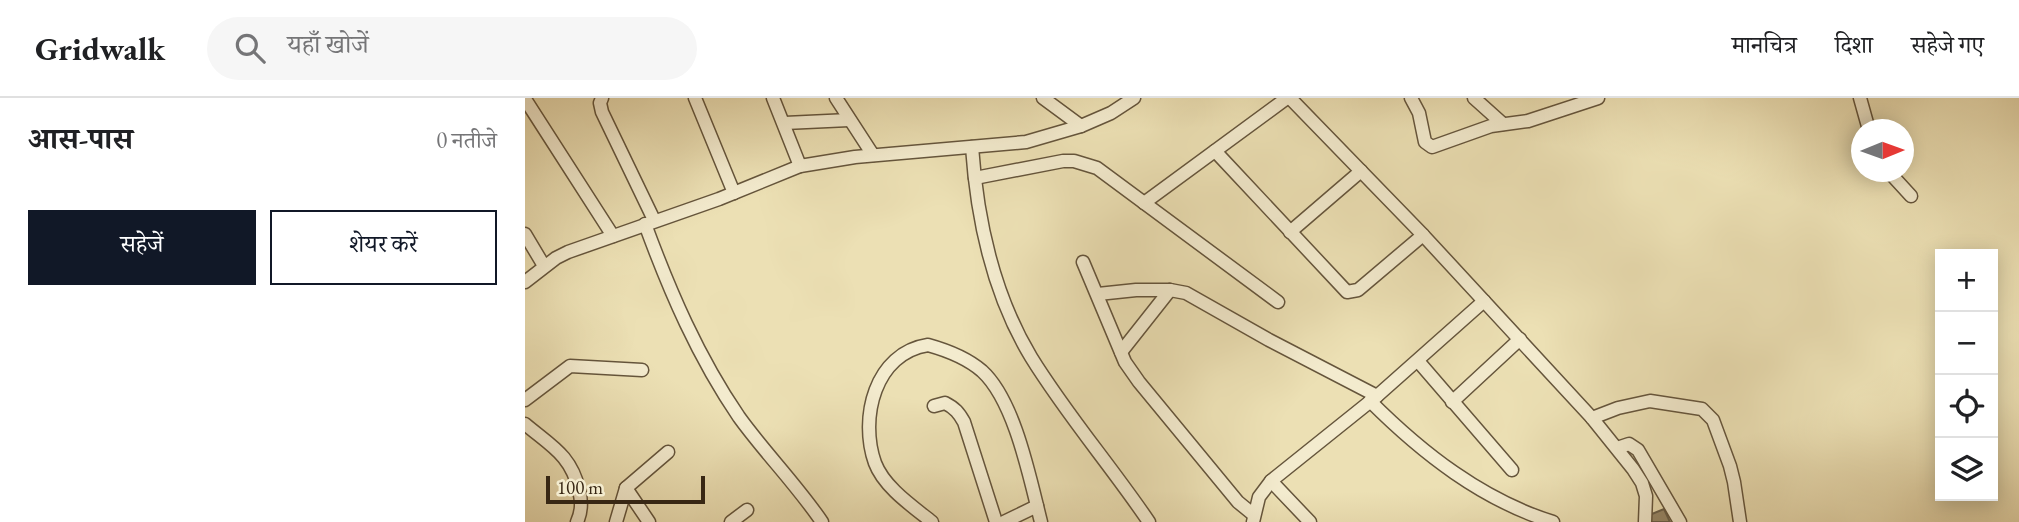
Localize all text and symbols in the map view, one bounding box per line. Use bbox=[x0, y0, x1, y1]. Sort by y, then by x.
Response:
search box bbox=[207, 17, 697, 80]
text: Gridwalk bbox=[35, 27, 165, 70]
text: यहाँ खोजें bbox=[287, 27, 369, 61]
icon: search bbox=[231, 29, 269, 67]
text: मानचित्र bbox=[1732, 29, 1797, 60]
text: दिशा bbox=[1835, 29, 1873, 60]
text: सहेजे गए bbox=[1911, 29, 1984, 60]
text: आस-पास bbox=[28, 119, 133, 158]
north arrow bbox=[1851, 119, 1914, 182]
text: 0 नतीजे bbox=[436, 125, 497, 155]
button: सहेजें bbox=[28, 210, 256, 285]
button: शेयर करें bbox=[270, 210, 497, 285]
map controls bbox=[1935, 249, 1998, 501]
button: + bbox=[1935, 249, 1998, 312]
button: − bbox=[1935, 312, 1998, 375]
button: locate bbox=[1935, 375, 1998, 438]
button: layers bbox=[1935, 438, 1998, 501]
scale bar bbox=[546, 473, 705, 505]
text: 100 m bbox=[557, 475, 603, 500]

